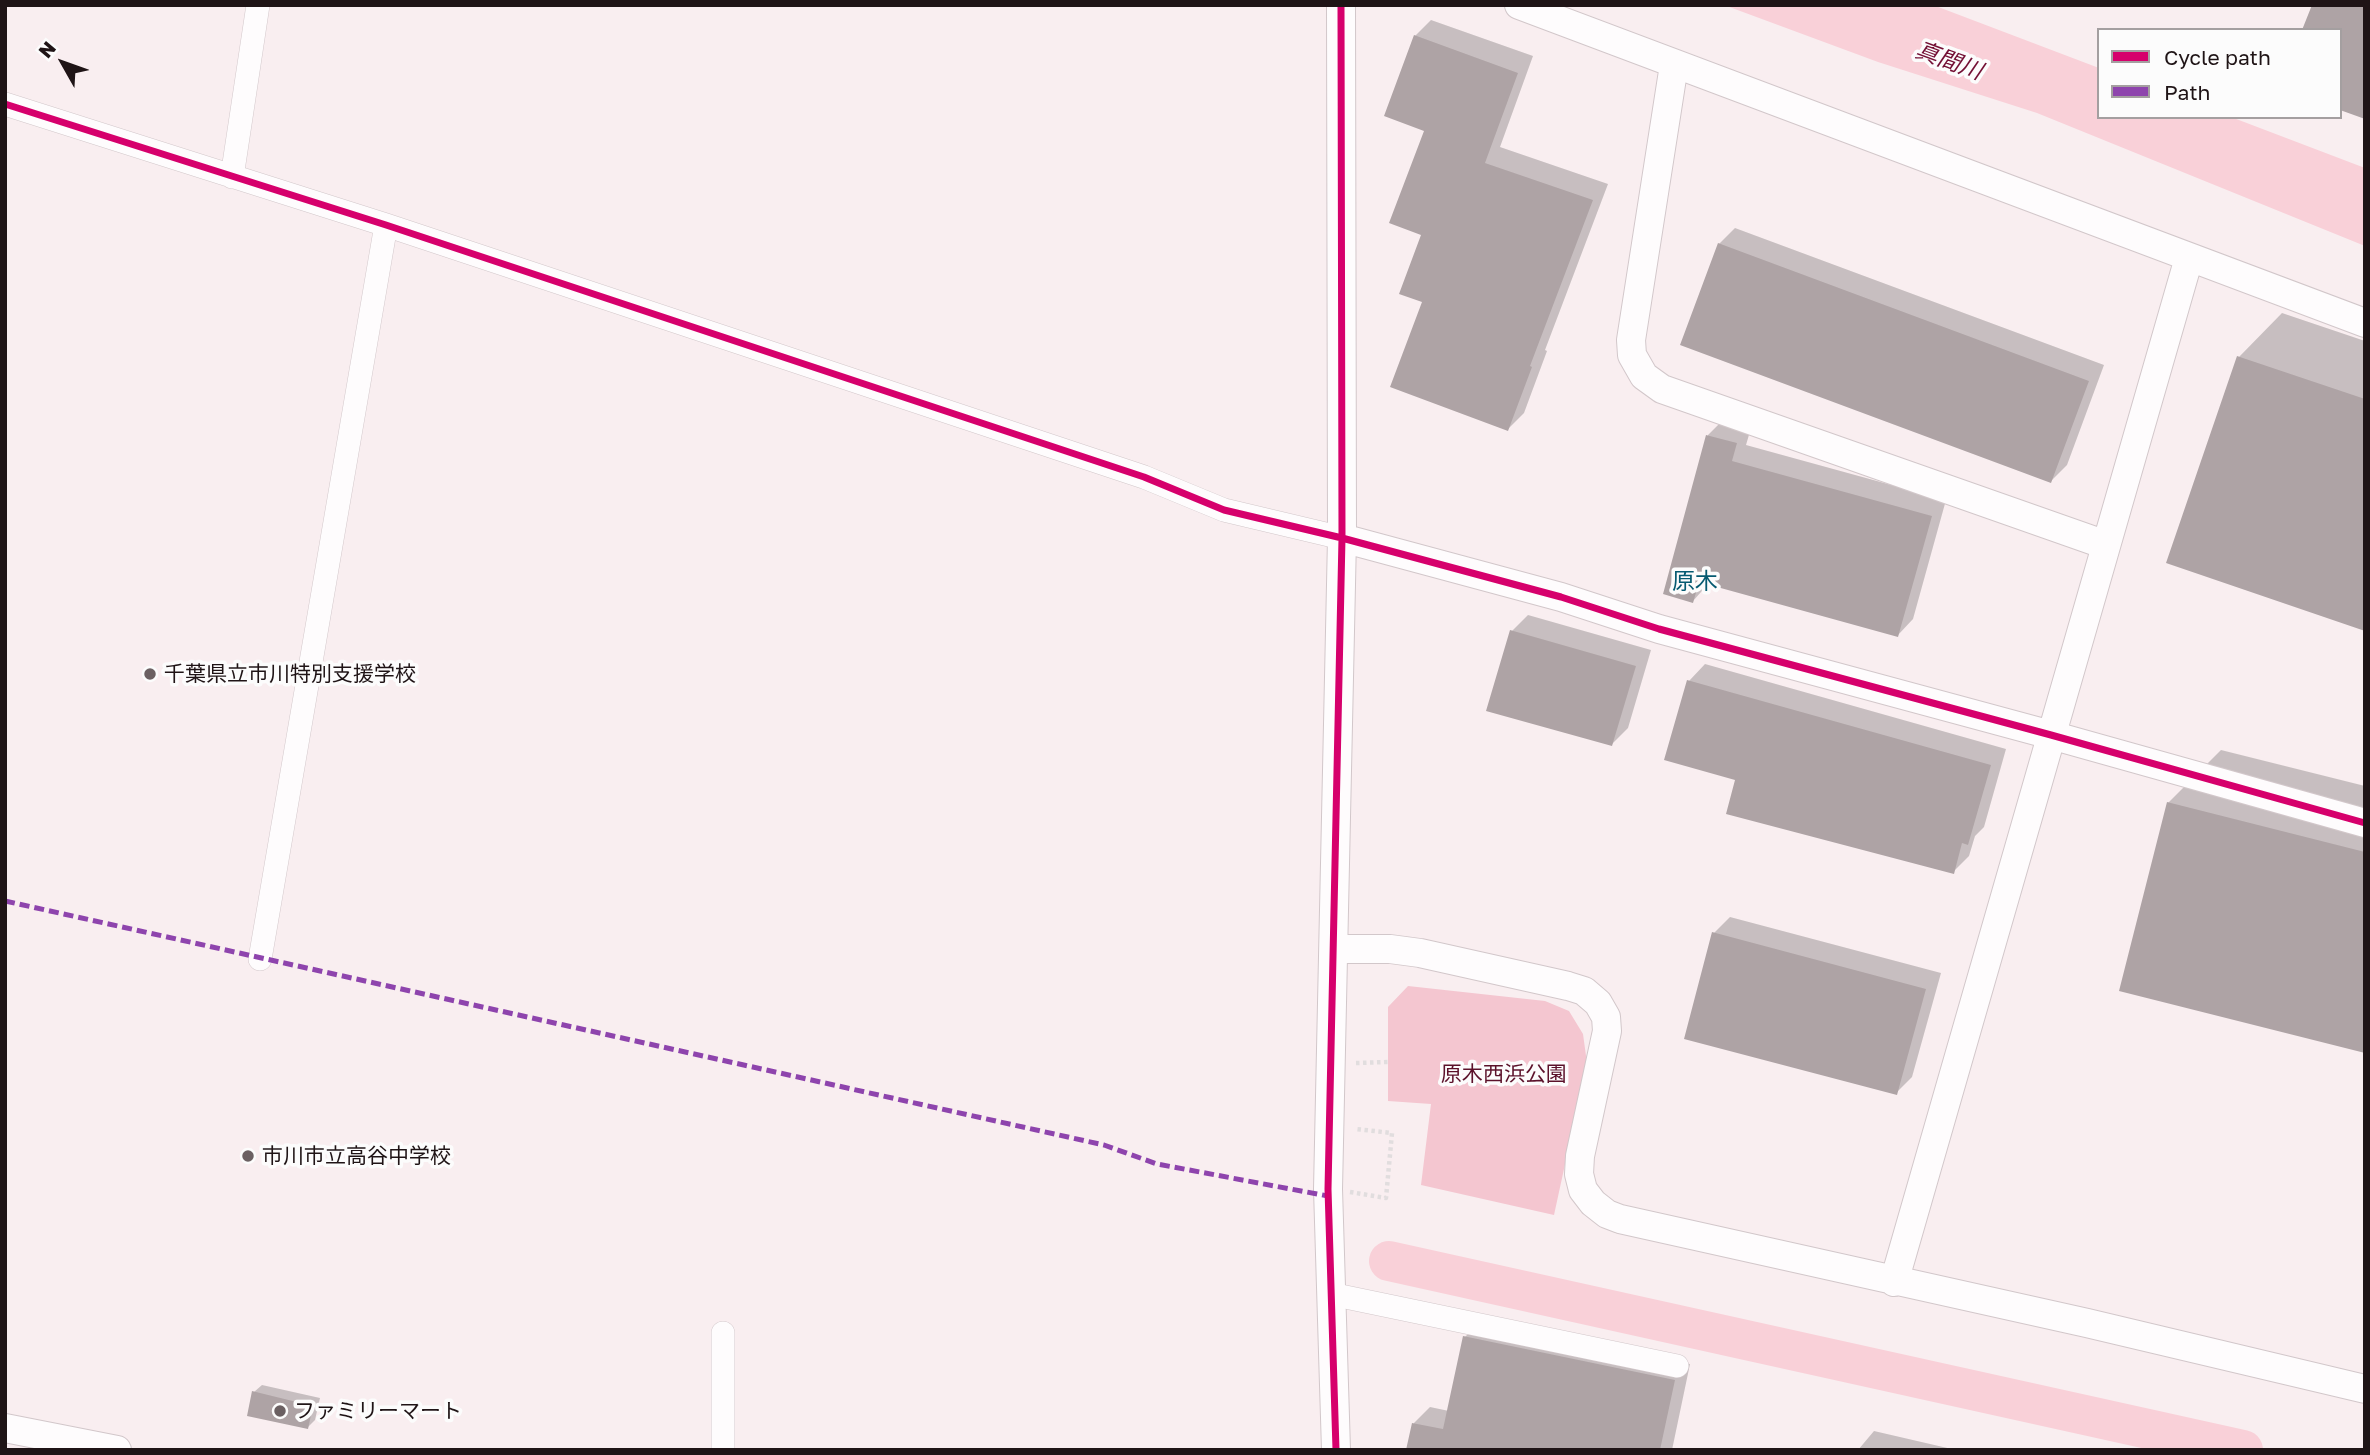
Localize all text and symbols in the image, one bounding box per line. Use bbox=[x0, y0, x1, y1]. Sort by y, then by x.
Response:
north arrow bbox=[28, 28, 98, 98]
legend bbox=[2097, 28, 2342, 119]
text: N bbox=[33, 36, 60, 62]
water label: 真間川 bbox=[1912, 36, 1986, 86]
text: Cycle path bbox=[2164, 44, 2271, 70]
text: Path bbox=[2164, 79, 2211, 105]
district label: 原木 bbox=[1672, 568, 1718, 596]
place label: 千葉県立市川特別支援学校 bbox=[164, 661, 416, 687]
marker: 千葉県立市川特別支援学校 bbox=[142, 666, 158, 682]
park label: 原木西浜公園 bbox=[1441, 1061, 1567, 1087]
place label: 市川市立高谷中学校 bbox=[262, 1143, 451, 1169]
marker: 市川市立高谷中学校 bbox=[240, 1148, 256, 1164]
place label: ファミリーマート bbox=[294, 1398, 462, 1424]
marker: ファミリーマート bbox=[272, 1403, 288, 1419]

